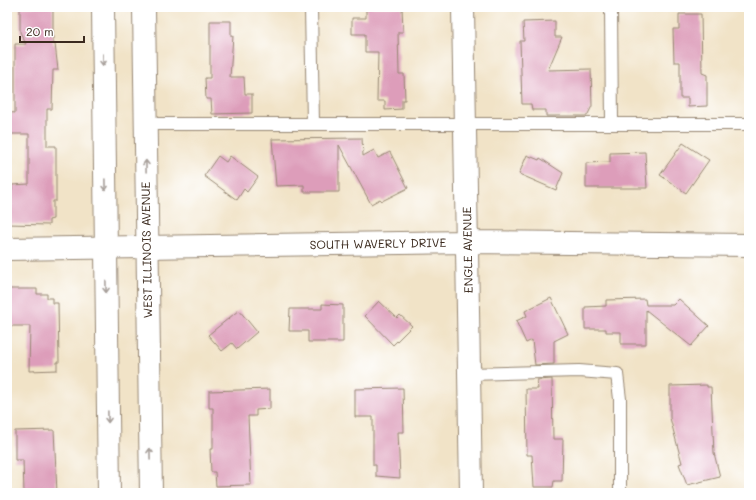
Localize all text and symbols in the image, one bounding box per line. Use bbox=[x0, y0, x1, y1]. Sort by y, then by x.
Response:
scale bar bbox=[20, 18, 84, 44]
text: 20 m bbox=[26, 23, 54, 39]
one-way arrow bbox=[100, 53, 107, 66]
one-way arrow bbox=[142, 160, 150, 173]
one-way arrow bbox=[101, 178, 109, 191]
street label: WEST ILLINOIS AVENUE bbox=[137, 181, 155, 319]
street label: ENGLE AVENUE bbox=[458, 207, 476, 293]
street label: SOUTH WAVERLY DRIVE bbox=[310, 234, 446, 252]
one-way arrow bbox=[102, 280, 110, 293]
one-way arrow bbox=[104, 410, 112, 423]
one-way arrow bbox=[147, 448, 154, 461]

